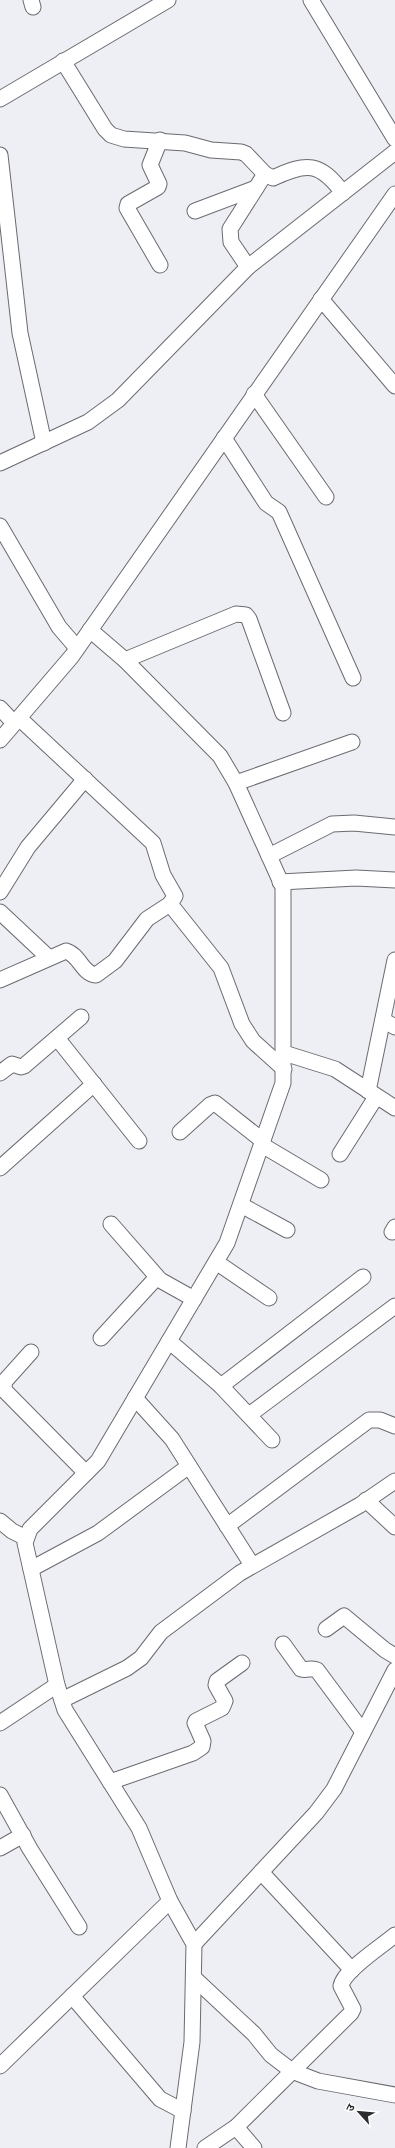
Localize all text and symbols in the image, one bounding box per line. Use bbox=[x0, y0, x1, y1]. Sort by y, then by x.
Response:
north arrow bbox=[339, 2092, 379, 2132]
text: उ bbox=[342, 2100, 358, 2114]

